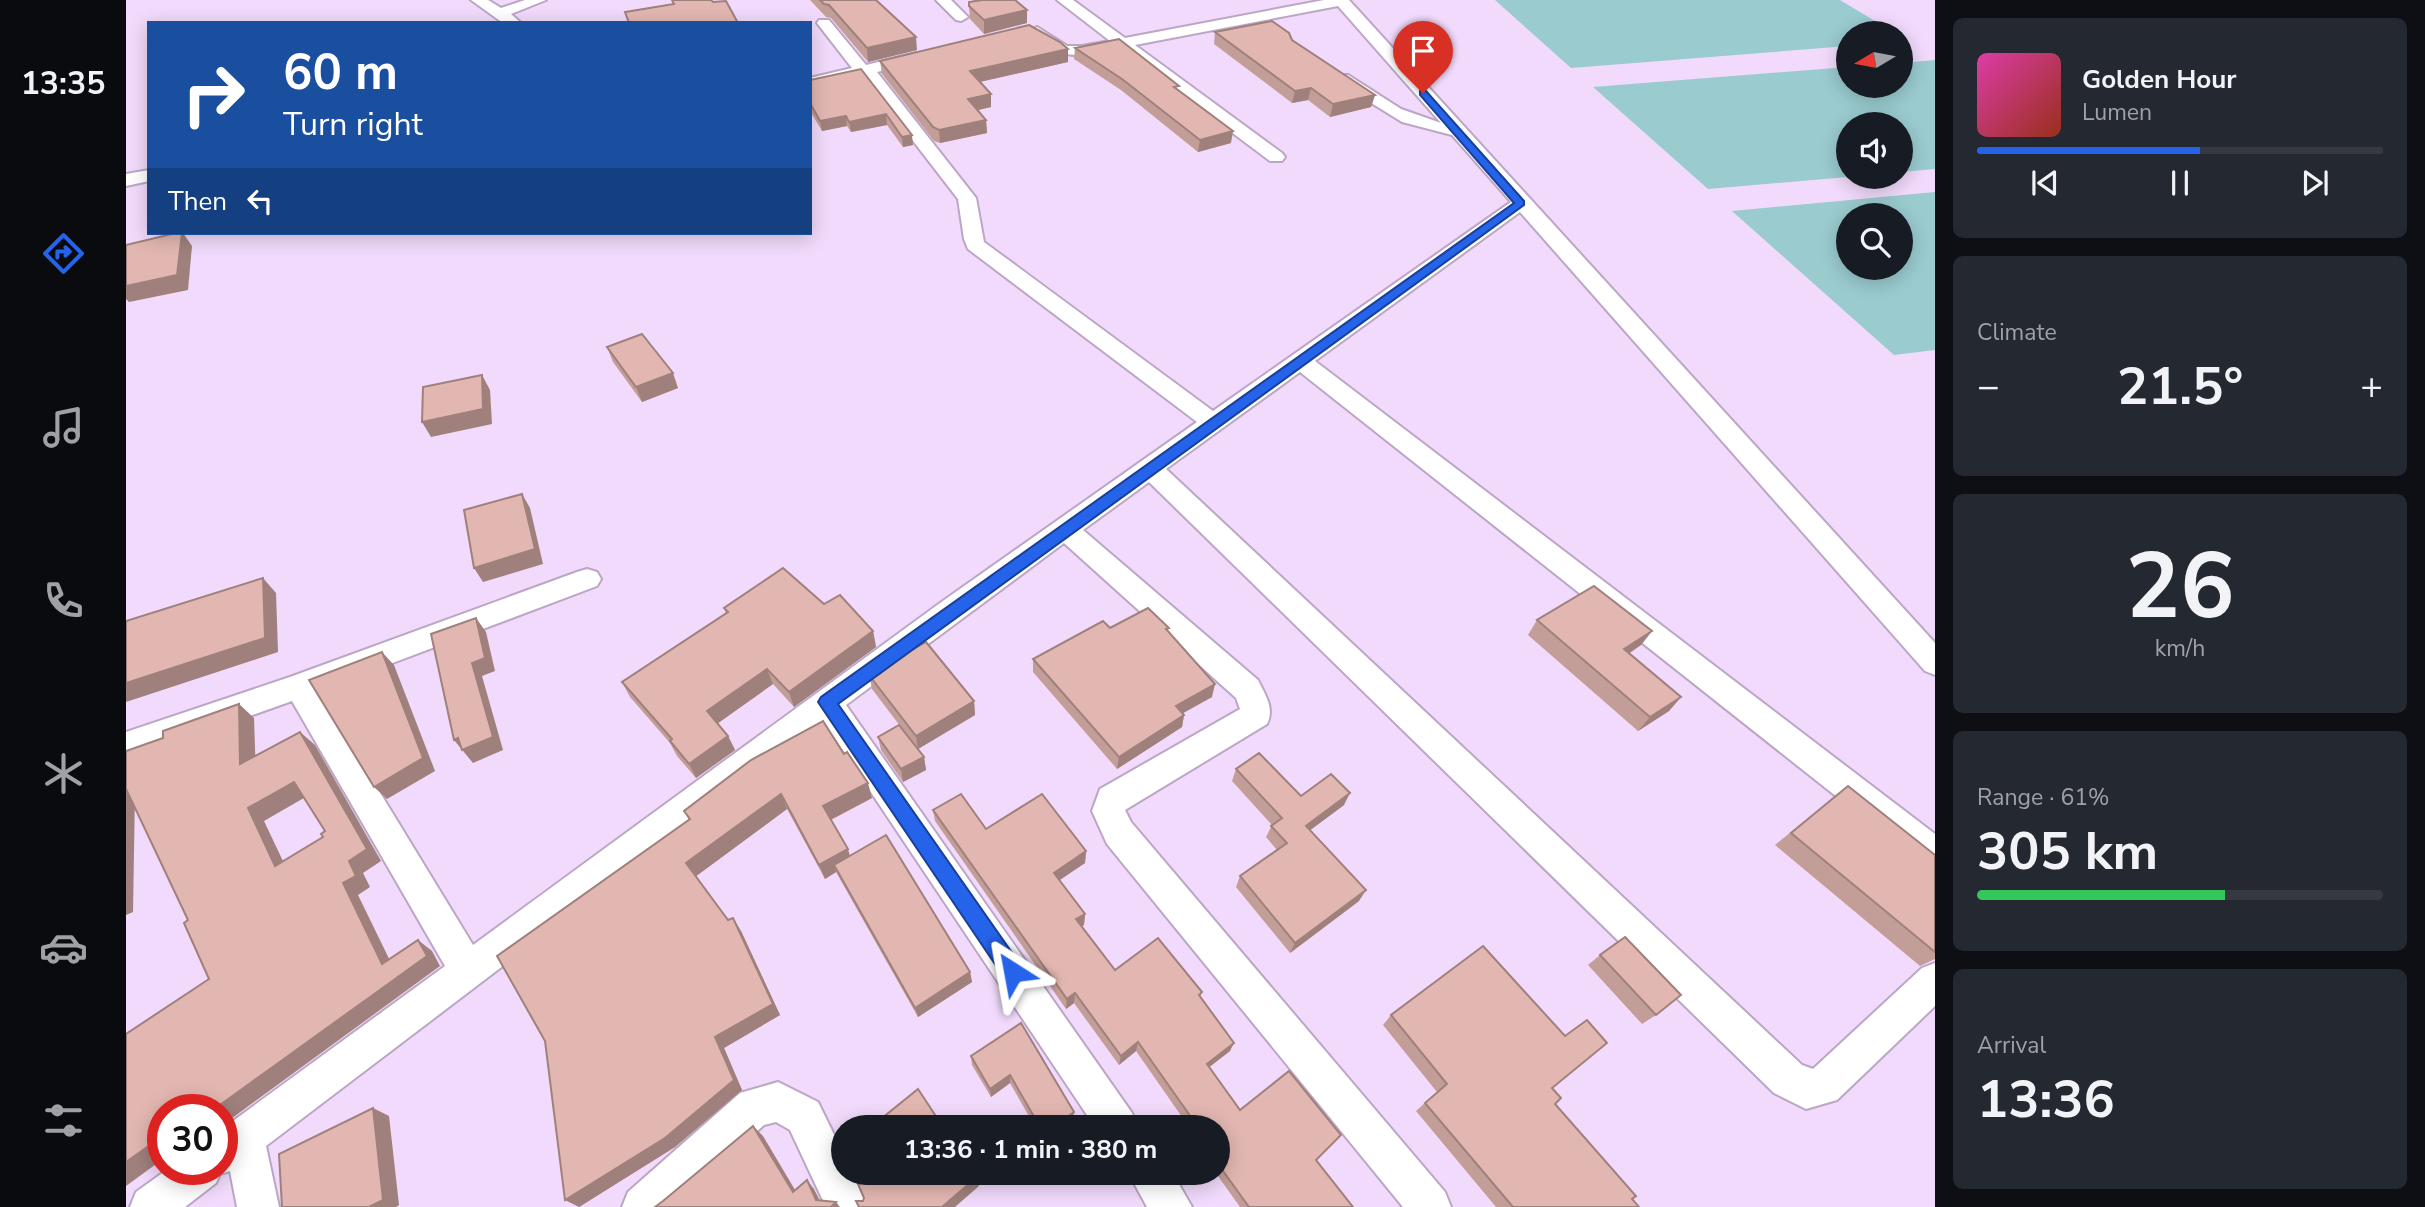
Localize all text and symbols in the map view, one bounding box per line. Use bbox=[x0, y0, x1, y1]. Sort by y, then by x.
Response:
pin bbox=[1393, 21, 1453, 93]
north arrow bbox=[1836, 21, 1913, 98]
map controls bbox=[1836, 21, 1913, 280]
icon: arrive bbox=[1404, 32, 1442, 70]
text: 60 m bbox=[283, 39, 398, 106]
icon: right bbox=[168, 49, 259, 140]
text: 13:35 bbox=[21, 62, 105, 105]
text: Golden Hour bbox=[2082, 62, 2237, 97]
text: Lumen bbox=[2082, 97, 2152, 128]
text: Turn right bbox=[283, 103, 423, 146]
button: sound bbox=[1836, 112, 1913, 189]
icon: previous bbox=[2026, 164, 2064, 202]
icon: pause bbox=[2161, 164, 2199, 202]
icon: next bbox=[2296, 164, 2334, 202]
icon: left bbox=[241, 182, 279, 220]
text: Then bbox=[168, 184, 227, 219]
button: search bbox=[1836, 203, 1913, 280]
icon: directions bbox=[39, 229, 88, 278]
text: Climate bbox=[1977, 317, 2057, 348]
text: 21.5° bbox=[2117, 351, 2243, 422]
text: − bbox=[1977, 361, 2000, 412]
text: + bbox=[2360, 361, 2383, 412]
icon: music bbox=[39, 403, 88, 452]
text: 26 bbox=[2125, 525, 2235, 649]
icon: phone bbox=[39, 576, 88, 625]
text: km/h bbox=[2155, 633, 2205, 664]
icon: climate bbox=[39, 749, 88, 798]
text: Range · 61% bbox=[1977, 782, 2109, 813]
text: 305 km bbox=[1977, 816, 2158, 887]
icon: car bbox=[39, 923, 88, 972]
position arrow bbox=[976, 935, 1050, 1009]
text: Arrival bbox=[1977, 1030, 2046, 1061]
text: 13:36 bbox=[1977, 1064, 2115, 1135]
speed limit sign: 30 bbox=[147, 1094, 238, 1185]
icon: filters bbox=[39, 1096, 88, 1145]
text: 13:36 · 1 min · 380 m bbox=[904, 1132, 1157, 1167]

